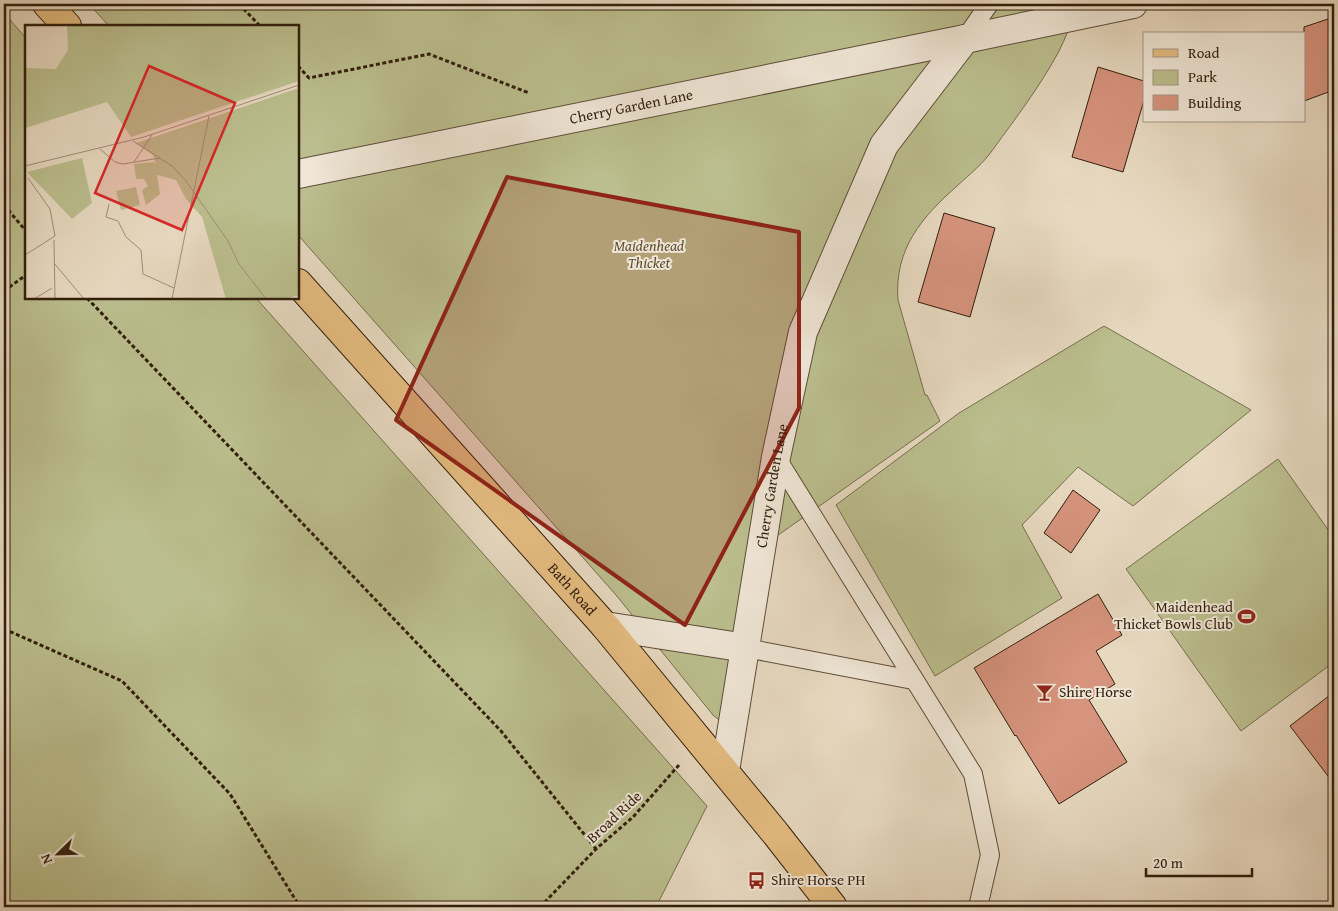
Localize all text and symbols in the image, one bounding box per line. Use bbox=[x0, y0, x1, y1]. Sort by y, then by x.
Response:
inset map bbox=[25, 25, 299, 299]
legend bbox=[1143, 32, 1306, 122]
text: Road bbox=[1188, 42, 1219, 63]
text: Park bbox=[1188, 66, 1217, 87]
street label: Cherry Garden Lane bbox=[568, 83, 695, 129]
text: Building bbox=[1188, 92, 1242, 113]
park label: Maidenhead Thicket bbox=[614, 235, 684, 273]
street label: Cherry Garden Lane bbox=[750, 422, 793, 549]
street label: Bath Road bbox=[543, 558, 602, 620]
place label: Maidenhead Thicket Bowls Club bbox=[1114, 596, 1233, 634]
sports icon: Maidenhead Thicket Bowls Club bbox=[1237, 606, 1257, 626]
place label: Shire Horse bbox=[1059, 681, 1132, 702]
bar icon: Shire Horse bbox=[1035, 682, 1055, 702]
street label: Broad Ride bbox=[581, 786, 646, 848]
north arrow bbox=[32, 828, 82, 878]
scale bar bbox=[1146, 846, 1252, 878]
text: N bbox=[35, 850, 57, 867]
text: 20 m bbox=[1153, 852, 1184, 873]
place label: Shire Horse PH bbox=[771, 869, 865, 890]
bus stop icon: Shire Horse PH bbox=[747, 870, 767, 890]

